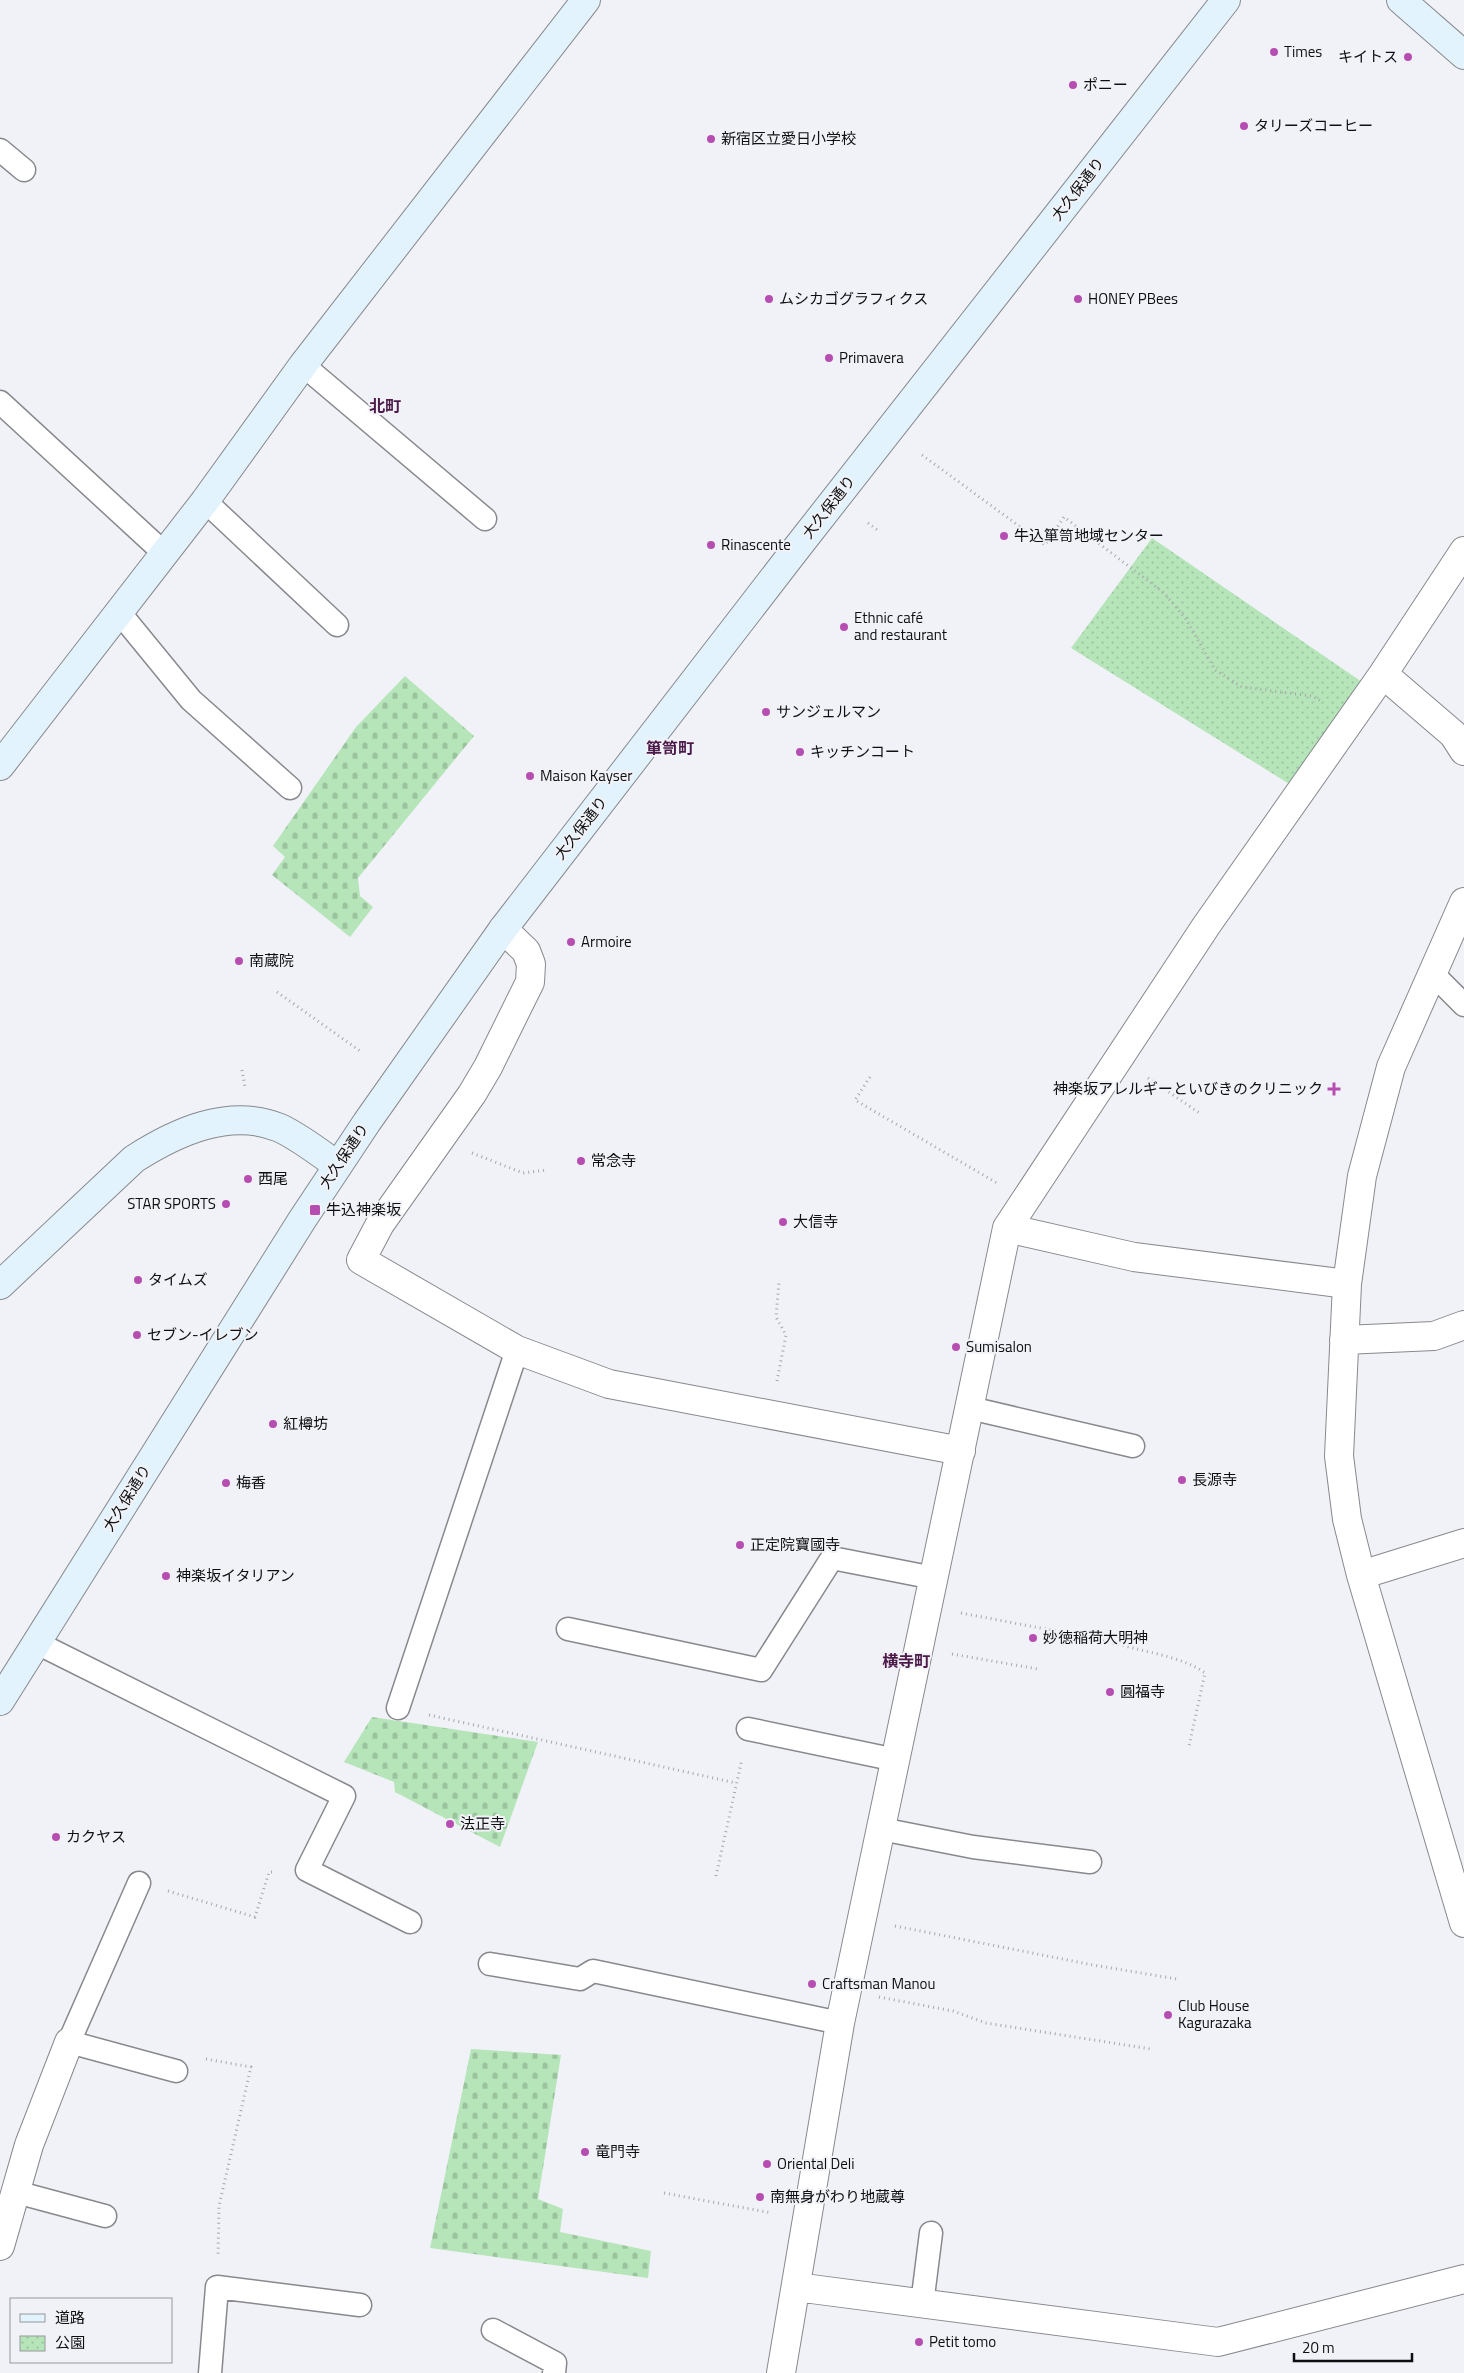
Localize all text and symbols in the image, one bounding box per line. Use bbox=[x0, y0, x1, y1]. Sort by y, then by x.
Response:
place label: Times bbox=[1284, 40, 1322, 63]
place label: キイトス bbox=[1338, 45, 1398, 68]
marker: Times bbox=[1268, 46, 1280, 58]
marker: キイトス bbox=[1402, 51, 1414, 63]
place label: ポニー bbox=[1083, 73, 1128, 96]
marker: ポニー bbox=[1067, 79, 1079, 91]
place label: タリーズコーヒー bbox=[1254, 114, 1373, 137]
marker: タリーズコーヒー bbox=[1238, 120, 1250, 132]
place label: 新宿区立愛日小学校 bbox=[721, 127, 856, 150]
marker: 新宿区立愛日小学校 bbox=[705, 133, 717, 145]
street label: 大久保通り bbox=[1045, 152, 1110, 225]
place label: ムシカゴグラフィクス bbox=[779, 287, 928, 310]
place label: HONEY PBees bbox=[1088, 287, 1178, 310]
marker: ムシカゴグラフィクス bbox=[763, 293, 775, 305]
marker: HONEY PBees bbox=[1072, 293, 1084, 305]
place label: Primavera bbox=[839, 346, 904, 369]
marker: Primavera bbox=[823, 352, 835, 364]
district label: 北町 bbox=[369, 394, 401, 418]
street label: 大久保通り bbox=[796, 470, 861, 543]
place label: 牛込箪笥地域センター bbox=[1014, 524, 1164, 547]
marker: 牛込箪笥地域センター bbox=[998, 530, 1010, 542]
place label: Rinascente bbox=[721, 533, 791, 556]
marker: Rinascente bbox=[705, 539, 717, 551]
place label: Ethnic café and restaurant bbox=[854, 606, 948, 646]
marker: Ethnic café and restaurant bbox=[838, 621, 850, 633]
place label: サンジェルマン bbox=[776, 700, 881, 723]
marker: サンジェルマン bbox=[760, 706, 772, 718]
district label: 箪笥町 bbox=[646, 736, 694, 760]
place label: キッチンコート bbox=[810, 740, 915, 763]
marker: キッチンコート bbox=[794, 746, 806, 758]
place label: Maison Kayser bbox=[540, 764, 633, 787]
marker: Maison Kayser bbox=[524, 770, 536, 782]
street label: 大久保通り bbox=[548, 791, 613, 864]
place label: Armoire bbox=[581, 930, 632, 953]
marker: Armoire bbox=[565, 936, 577, 948]
place label: 南蔵院 bbox=[249, 949, 294, 972]
marker: 南蔵院 bbox=[233, 955, 245, 967]
place label: 神楽坂アレルギーといびきのクリニック bbox=[1053, 1077, 1323, 1100]
marker: 神楽坂アレルギーといびきのクリニック bbox=[1327, 1082, 1341, 1096]
street label: 大久保通り bbox=[313, 1118, 374, 1193]
place label: 常念寺 bbox=[591, 1149, 636, 1172]
marker: 常念寺 bbox=[575, 1155, 587, 1167]
place label: 西尾 bbox=[258, 1167, 288, 1190]
marker: 西尾 bbox=[242, 1173, 254, 1185]
place label: STAR SPORTS bbox=[127, 1192, 216, 1215]
marker: STAR SPORTS bbox=[220, 1198, 232, 1210]
place label: 牛込神楽坂 bbox=[326, 1198, 401, 1221]
marker: 牛込神楽坂 bbox=[308, 1203, 322, 1217]
place label: 大信寺 bbox=[793, 1210, 838, 1233]
marker: 大信寺 bbox=[777, 1216, 789, 1228]
place label: タイムズ bbox=[148, 1268, 208, 1291]
marker: タイムズ bbox=[132, 1274, 144, 1286]
place label: セブン-イレブン bbox=[147, 1323, 259, 1346]
marker: セブン-イレブン bbox=[131, 1329, 143, 1341]
place label: Sumisalon bbox=[966, 1335, 1032, 1358]
marker: Sumisalon bbox=[950, 1341, 962, 1353]
place label: 紅樽坊 bbox=[283, 1412, 328, 1435]
marker: 紅樽坊 bbox=[267, 1418, 279, 1430]
street label: 大久保通り bbox=[97, 1460, 156, 1536]
place label: 長源寺 bbox=[1192, 1468, 1237, 1491]
place label: 梅香 bbox=[236, 1471, 266, 1494]
marker: 長源寺 bbox=[1176, 1474, 1188, 1486]
marker: 梅香 bbox=[220, 1477, 232, 1489]
place label: 正定院寶國寺 bbox=[750, 1533, 840, 1556]
marker: 正定院寶國寺 bbox=[734, 1539, 746, 1551]
place label: 神楽坂イタリアン bbox=[176, 1564, 295, 1587]
marker: 神楽坂イタリアン bbox=[160, 1570, 172, 1582]
place label: 妙徳稲荷大明神 bbox=[1043, 1626, 1148, 1649]
marker: 妙徳稲荷大明神 bbox=[1027, 1632, 1039, 1644]
district label: 横寺町 bbox=[882, 1649, 930, 1673]
place label: 圓福寺 bbox=[1120, 1680, 1165, 1703]
marker: 圓福寺 bbox=[1104, 1686, 1116, 1698]
place label: 法正寺 bbox=[460, 1812, 505, 1835]
marker: 法正寺 bbox=[444, 1818, 456, 1830]
place label: カクヤス bbox=[66, 1825, 126, 1848]
marker: カクヤス bbox=[50, 1831, 62, 1843]
place label: Craftsman Manou bbox=[822, 1972, 935, 1995]
marker: Craftsman Manou bbox=[806, 1978, 818, 1990]
place label: Club House Kagurazaka bbox=[1178, 1994, 1252, 2034]
marker: Club House Kagurazaka bbox=[1162, 2009, 1174, 2021]
place label: 竜門寺 bbox=[595, 2140, 640, 2163]
marker: 竜門寺 bbox=[579, 2146, 591, 2158]
place label: Oriental Deli bbox=[777, 2152, 855, 2175]
marker: Oriental Deli bbox=[761, 2158, 773, 2170]
place label: 南無身がわり地蔵尊 bbox=[770, 2185, 905, 2208]
marker: 南無身がわり地蔵尊 bbox=[754, 2191, 766, 2203]
legend bbox=[10, 2298, 172, 2363]
text: 道路 bbox=[55, 2306, 85, 2329]
place label: Petit tomo bbox=[929, 2330, 996, 2353]
scale bar bbox=[1294, 2330, 1412, 2362]
text: 公園 bbox=[55, 2331, 85, 2354]
marker: Petit tomo bbox=[913, 2336, 925, 2348]
text: 20 m bbox=[1302, 2336, 1335, 2359]

